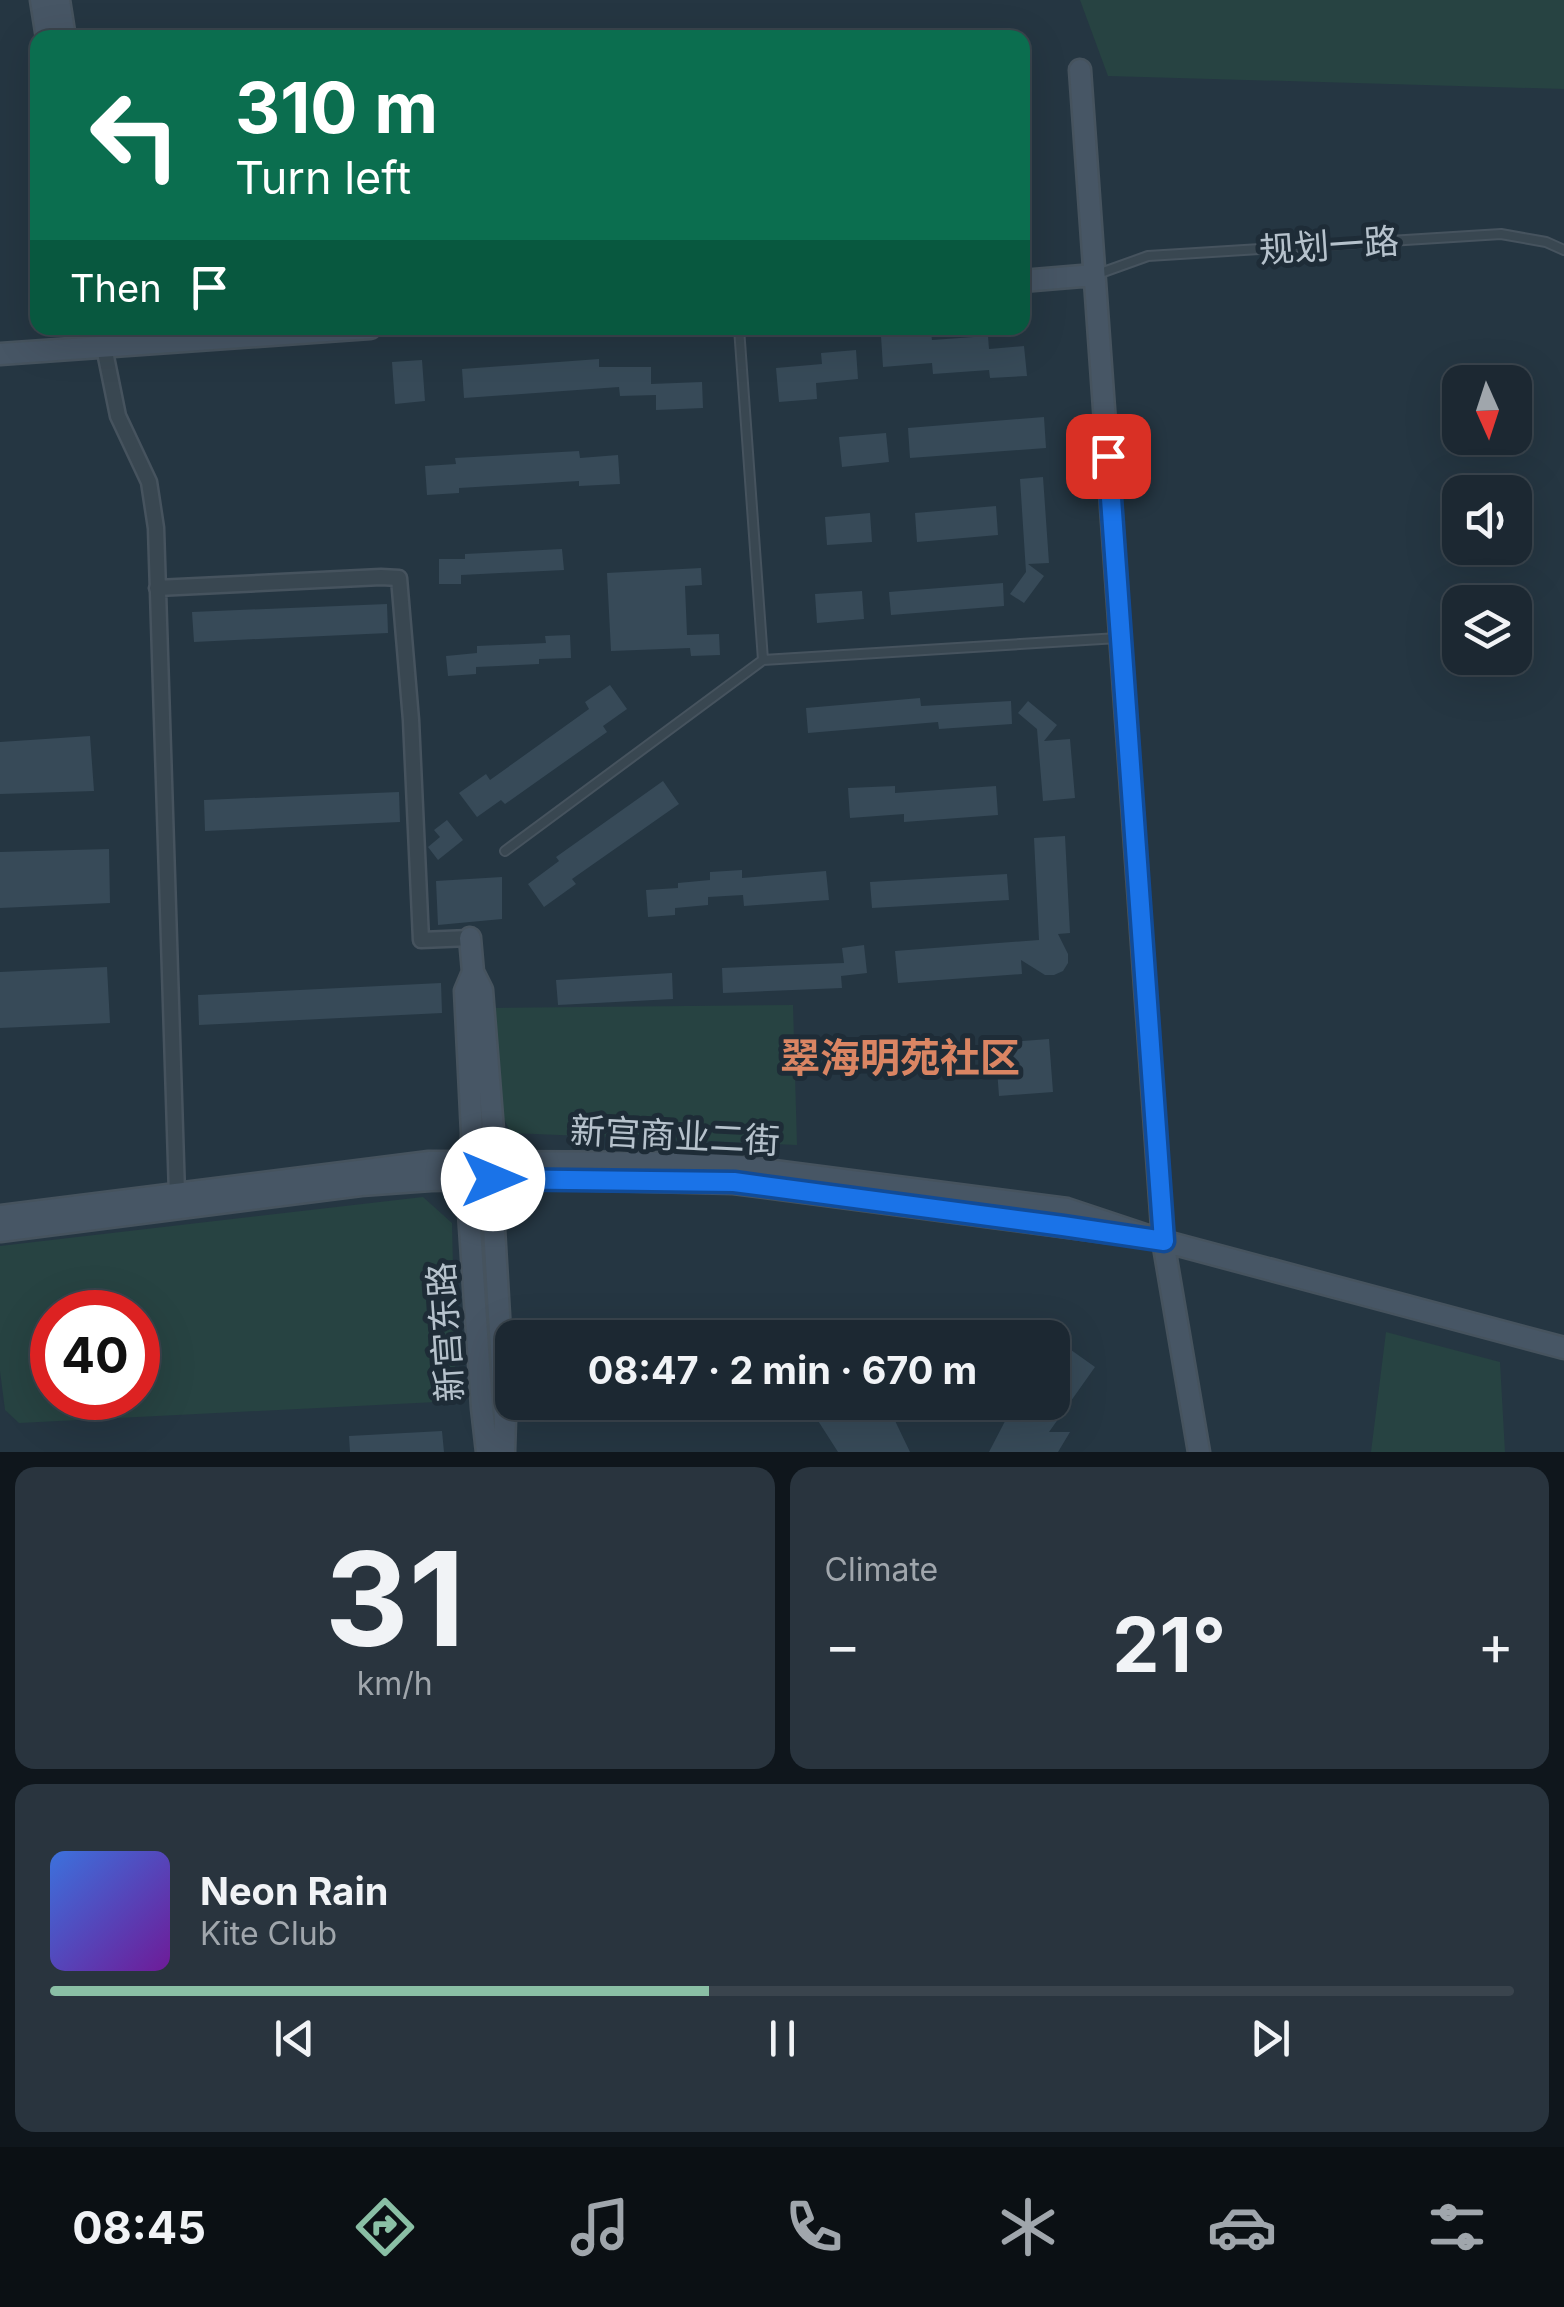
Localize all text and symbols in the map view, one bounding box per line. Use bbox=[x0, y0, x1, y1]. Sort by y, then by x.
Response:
text: 310 m bbox=[235, 65, 438, 150]
icon: left bbox=[70, 70, 200, 200]
text: Turn left bbox=[235, 150, 411, 205]
street label: 规划一路 bbox=[1258, 219, 1400, 271]
icon: arrive bbox=[182, 260, 237, 315]
text: Then bbox=[70, 265, 162, 311]
north arrow bbox=[1442, 365, 1532, 455]
map controls bbox=[1442, 365, 1532, 675]
pin bbox=[1066, 414, 1151, 499]
icon: arrive bbox=[1081, 429, 1136, 484]
button: sound bbox=[1442, 475, 1532, 565]
button: layers bbox=[1442, 585, 1532, 675]
district label: 翠海明苑社区 bbox=[780, 1033, 1020, 1082]
street label: 新宫商业二街 bbox=[569, 1109, 781, 1161]
position arrow bbox=[441, 1127, 545, 1231]
street label: 新宫东路 bbox=[419, 1261, 471, 1403]
speed limit sign: 40 bbox=[30, 1290, 160, 1420]
text: 08:47 · 2 min · 670 m bbox=[588, 1347, 977, 1393]
text: 31 bbox=[325, 1520, 465, 1677]
text: Climate bbox=[825, 1550, 938, 1589]
text: 21° bbox=[1112, 1599, 1226, 1690]
text: − bbox=[825, 1612, 861, 1678]
text: + bbox=[1478, 1612, 1514, 1678]
text: km/h bbox=[357, 1664, 433, 1703]
text: Neon Rain bbox=[200, 1868, 388, 1914]
text: Kite Club bbox=[200, 1914, 337, 1953]
icon: previous bbox=[267, 2011, 322, 2066]
icon: pause bbox=[755, 2011, 810, 2066]
icon: next bbox=[1243, 2011, 1298, 2066]
icon: directions bbox=[350, 2192, 420, 2262]
icon: music bbox=[565, 2192, 635, 2262]
icon: phone bbox=[779, 2192, 849, 2262]
icon: climate bbox=[993, 2192, 1063, 2262]
icon: car bbox=[1207, 2192, 1277, 2262]
icon: filters bbox=[1422, 2192, 1492, 2262]
text: 08:45 bbox=[72, 2200, 206, 2255]

